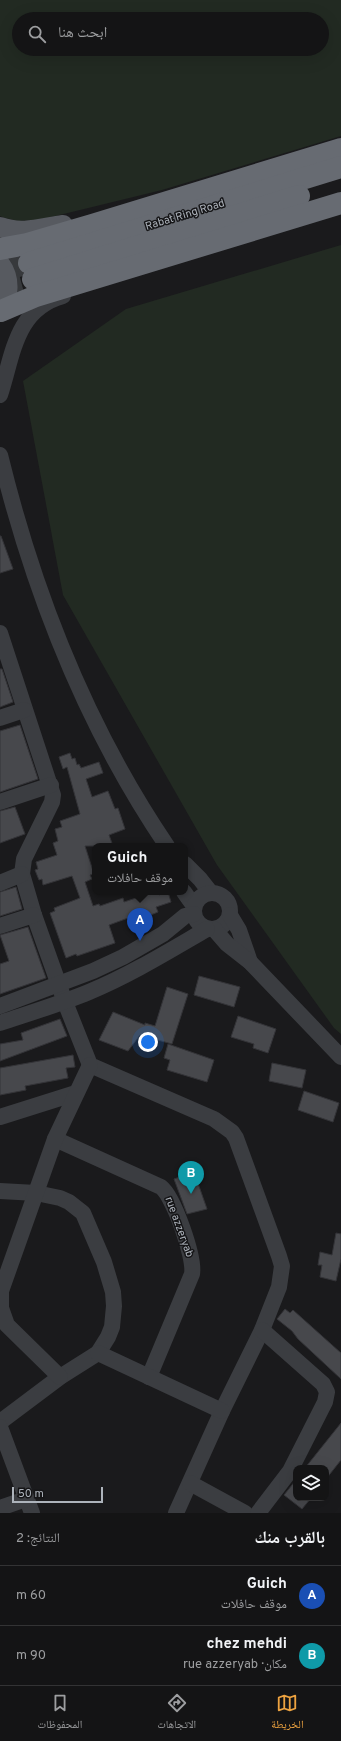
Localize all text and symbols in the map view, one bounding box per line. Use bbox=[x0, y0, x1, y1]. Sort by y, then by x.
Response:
search box bbox=[12, 12, 329, 56]
icon: search bbox=[26, 23, 48, 45]
text: ابحث هنا bbox=[58, 24, 107, 43]
street label: Rabat Ring Road bbox=[144, 196, 226, 234]
popup bbox=[92, 843, 188, 895]
text: Guich bbox=[107, 849, 147, 868]
text: موقف حافلات bbox=[107, 871, 173, 887]
pin: A bbox=[127, 908, 153, 941]
your location bbox=[138, 1032, 158, 1052]
pin: B bbox=[178, 1161, 204, 1194]
street label: rue azzeryab bbox=[162, 1195, 196, 1259]
map controls bbox=[293, 1465, 329, 1501]
button: layers bbox=[293, 1465, 329, 1501]
scale bar bbox=[12, 1485, 103, 1504]
text: 50 m bbox=[18, 1487, 44, 1501]
text: بالقرب منك bbox=[254, 1528, 325, 1550]
text: النتائج: 2 bbox=[16, 1531, 60, 1547]
text: Guich bbox=[247, 1575, 287, 1594]
text: 60 m bbox=[16, 1588, 46, 1604]
text: A bbox=[307, 1588, 317, 1604]
text: موقف حافلات bbox=[221, 1597, 287, 1613]
text: chez mehdi bbox=[206, 1635, 287, 1654]
text: 90 m bbox=[16, 1648, 46, 1664]
text: B bbox=[308, 1648, 317, 1664]
text: مكان · rue azzeryab bbox=[183, 1657, 287, 1673]
tab: المحفوظات bbox=[37, 1692, 82, 1735]
tab: الاتجاهات bbox=[157, 1692, 196, 1735]
tab: الخريطة bbox=[271, 1692, 304, 1735]

